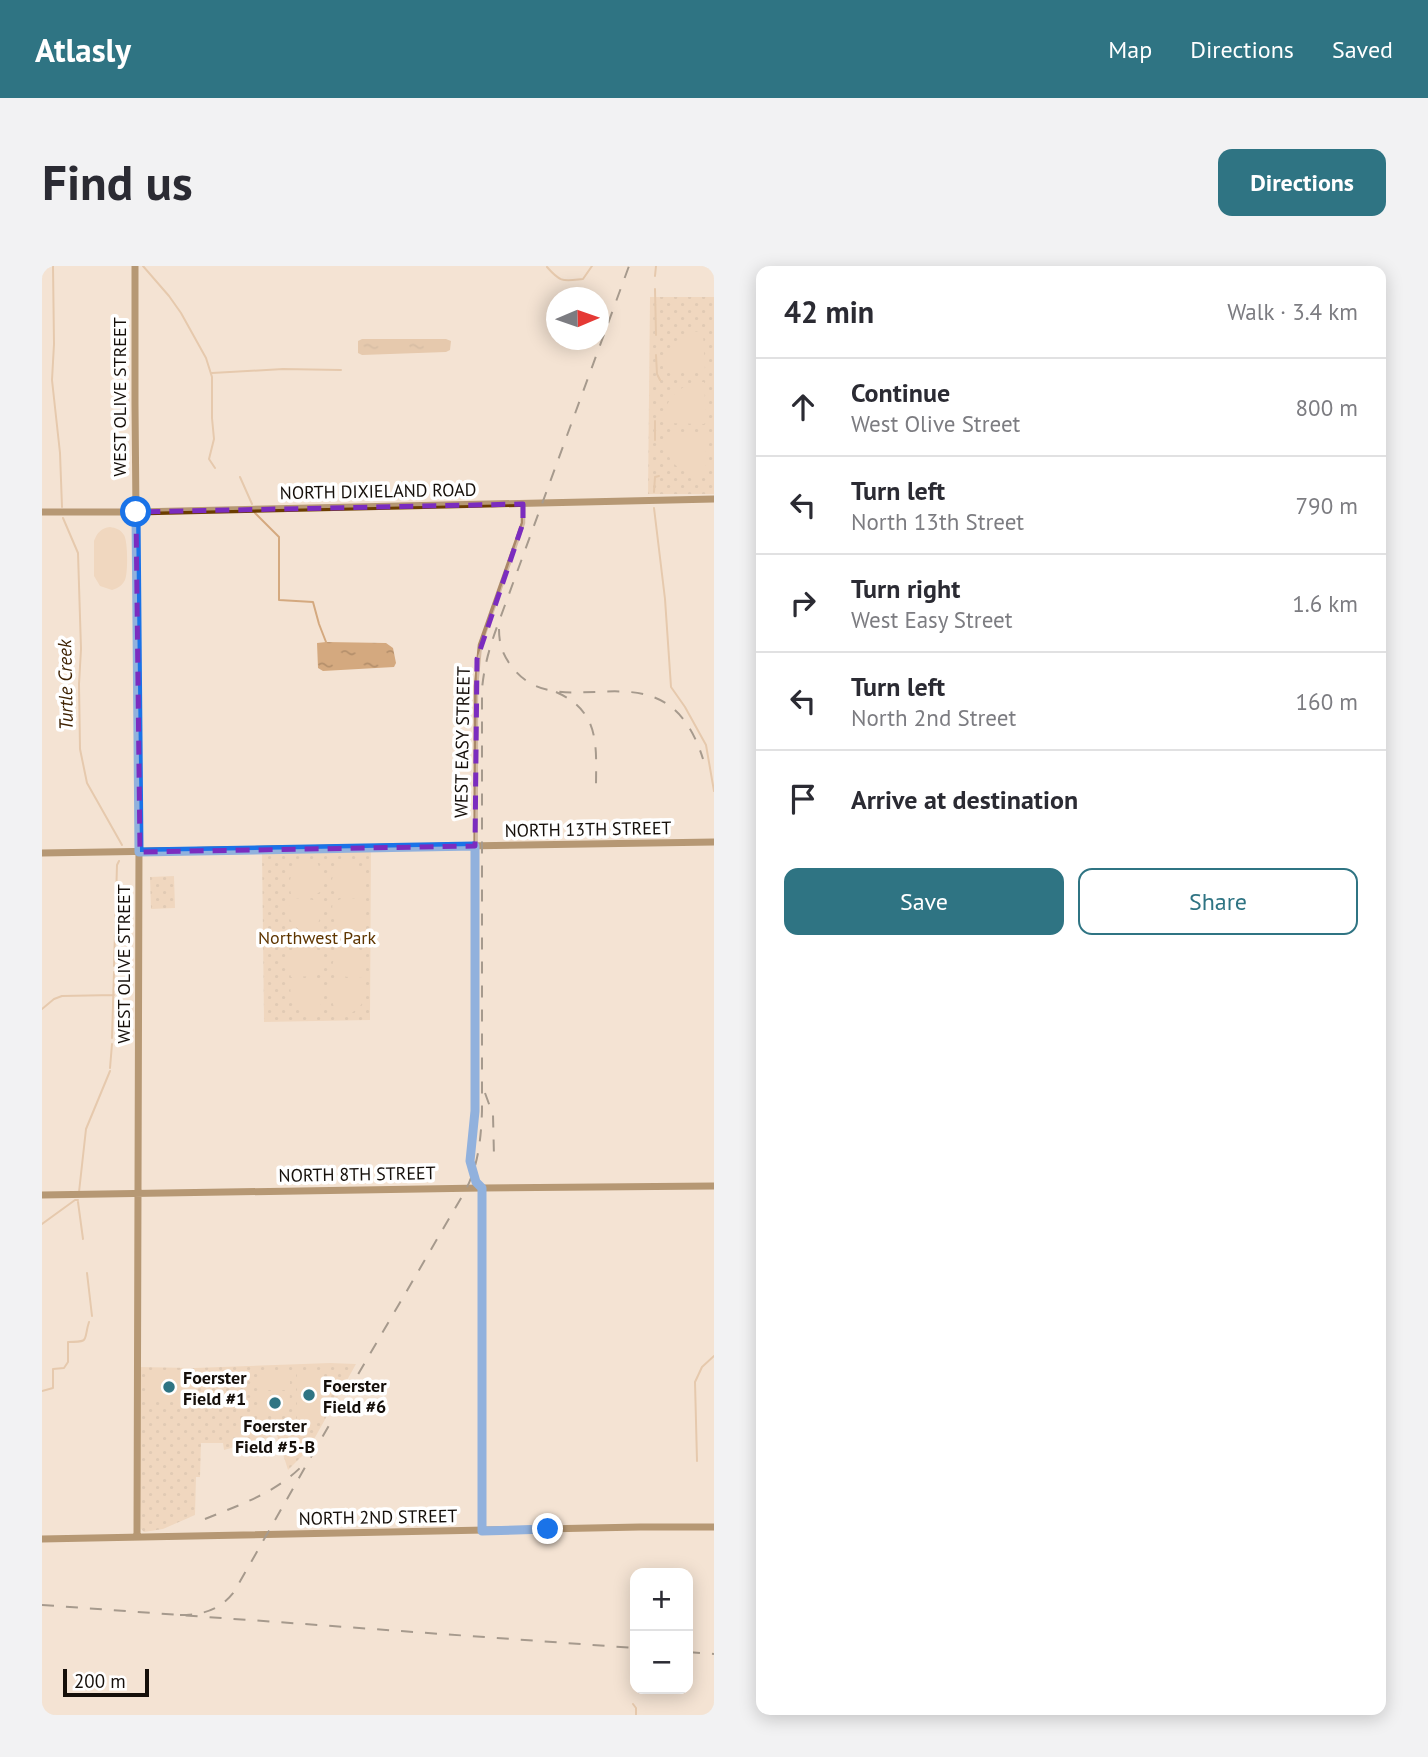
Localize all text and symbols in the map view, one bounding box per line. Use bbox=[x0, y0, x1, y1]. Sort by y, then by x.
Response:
text: Atlasly bbox=[35, 28, 131, 71]
text: Map bbox=[1108, 34, 1152, 65]
text: Directions bbox=[1190, 34, 1294, 65]
text: Saved bbox=[1332, 34, 1393, 65]
button: Directions bbox=[1218, 149, 1386, 216]
text: Find us bbox=[42, 150, 193, 214]
north arrow bbox=[546, 287, 609, 350]
text: 42 min bbox=[784, 292, 874, 331]
text: Walk · 3.4 km bbox=[1227, 297, 1358, 326]
street label: WEST OLIVE STREET bbox=[108, 317, 131, 477]
text: Continue bbox=[851, 376, 950, 409]
icon: ahead bbox=[784, 388, 822, 426]
text: 800 m bbox=[1296, 393, 1358, 422]
text: West Olive Street bbox=[851, 409, 1020, 438]
text: Turn left bbox=[851, 474, 945, 507]
street label: NORTH DIXIELAND ROAD bbox=[279, 478, 477, 504]
icon: left bbox=[784, 486, 822, 524]
text: 790 m bbox=[1296, 491, 1358, 520]
route start bbox=[120, 496, 151, 527]
text: North 13th Street bbox=[851, 507, 1024, 536]
text: Turn right bbox=[851, 572, 960, 605]
icon: right bbox=[784, 584, 822, 622]
text: 1.6 km bbox=[1292, 589, 1358, 618]
text: West Easy Street bbox=[851, 605, 1013, 634]
water label: Turtle Creek bbox=[52, 638, 78, 731]
street label: WEST EASY STREET bbox=[449, 666, 475, 818]
text: Turn left bbox=[851, 670, 945, 703]
icon: left bbox=[784, 682, 822, 720]
text: 160 m bbox=[1296, 687, 1358, 716]
text: North 2nd Street bbox=[851, 703, 1016, 732]
icon: arrive bbox=[784, 780, 822, 818]
text: Arrive at destination bbox=[851, 783, 1078, 816]
street label: NORTH 13TH STREET bbox=[504, 816, 672, 842]
button: Save bbox=[784, 868, 1064, 935]
button: Share bbox=[1078, 868, 1358, 935]
street label: WEST OLIVE STREET bbox=[112, 884, 135, 1044]
park label: Northwest Park bbox=[258, 926, 376, 949]
street label: NORTH 8TH STREET bbox=[278, 1161, 436, 1187]
place label: Foerster Field #1 bbox=[183, 1366, 247, 1410]
place label: Foerster Field #6 bbox=[323, 1374, 387, 1418]
marker: Foerster Field #1 bbox=[161, 1379, 177, 1395]
marker: Foerster Field #6 bbox=[301, 1387, 317, 1403]
marker: Foerster Field #5-B bbox=[267, 1395, 283, 1411]
place label: Foerster Field #5-B bbox=[235, 1414, 315, 1458]
street label: NORTH 2ND STREET bbox=[298, 1504, 458, 1530]
route end bbox=[532, 1513, 563, 1544]
map controls bbox=[630, 1568, 693, 1694]
button: + bbox=[630, 1568, 693, 1631]
button: − bbox=[630, 1631, 693, 1694]
scale bar bbox=[63, 1666, 149, 1698]
text: 200 m bbox=[74, 1669, 126, 1693]

